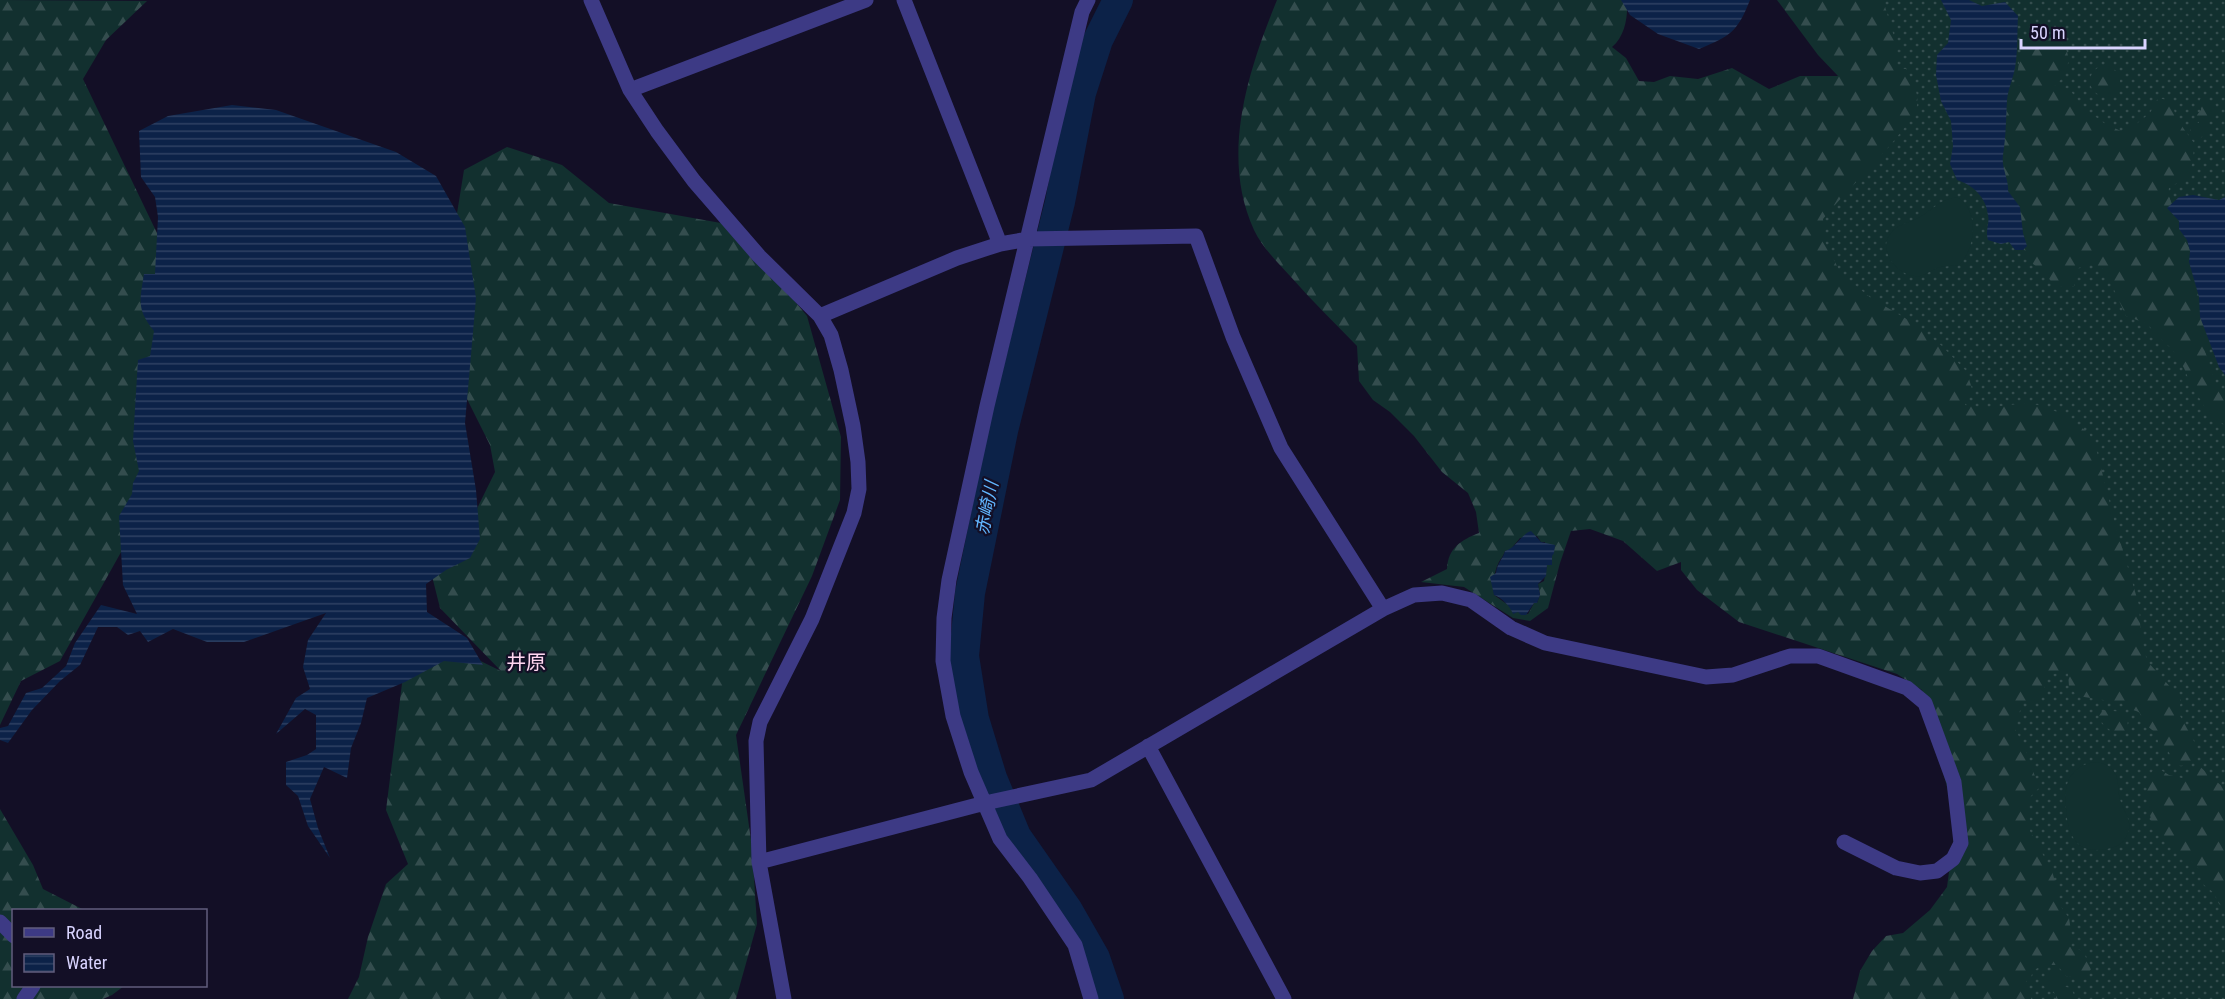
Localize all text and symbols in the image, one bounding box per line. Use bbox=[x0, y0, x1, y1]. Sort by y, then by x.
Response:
scale bar bbox=[2021, 12, 2146, 50]
text: 50 m bbox=[2030, 22, 2065, 43]
water label: 赤崎川 bbox=[971, 477, 1002, 536]
district label: 井原 bbox=[506, 650, 546, 674]
legend bbox=[12, 909, 207, 987]
text: Road bbox=[66, 922, 102, 943]
text: Water bbox=[66, 952, 108, 973]

